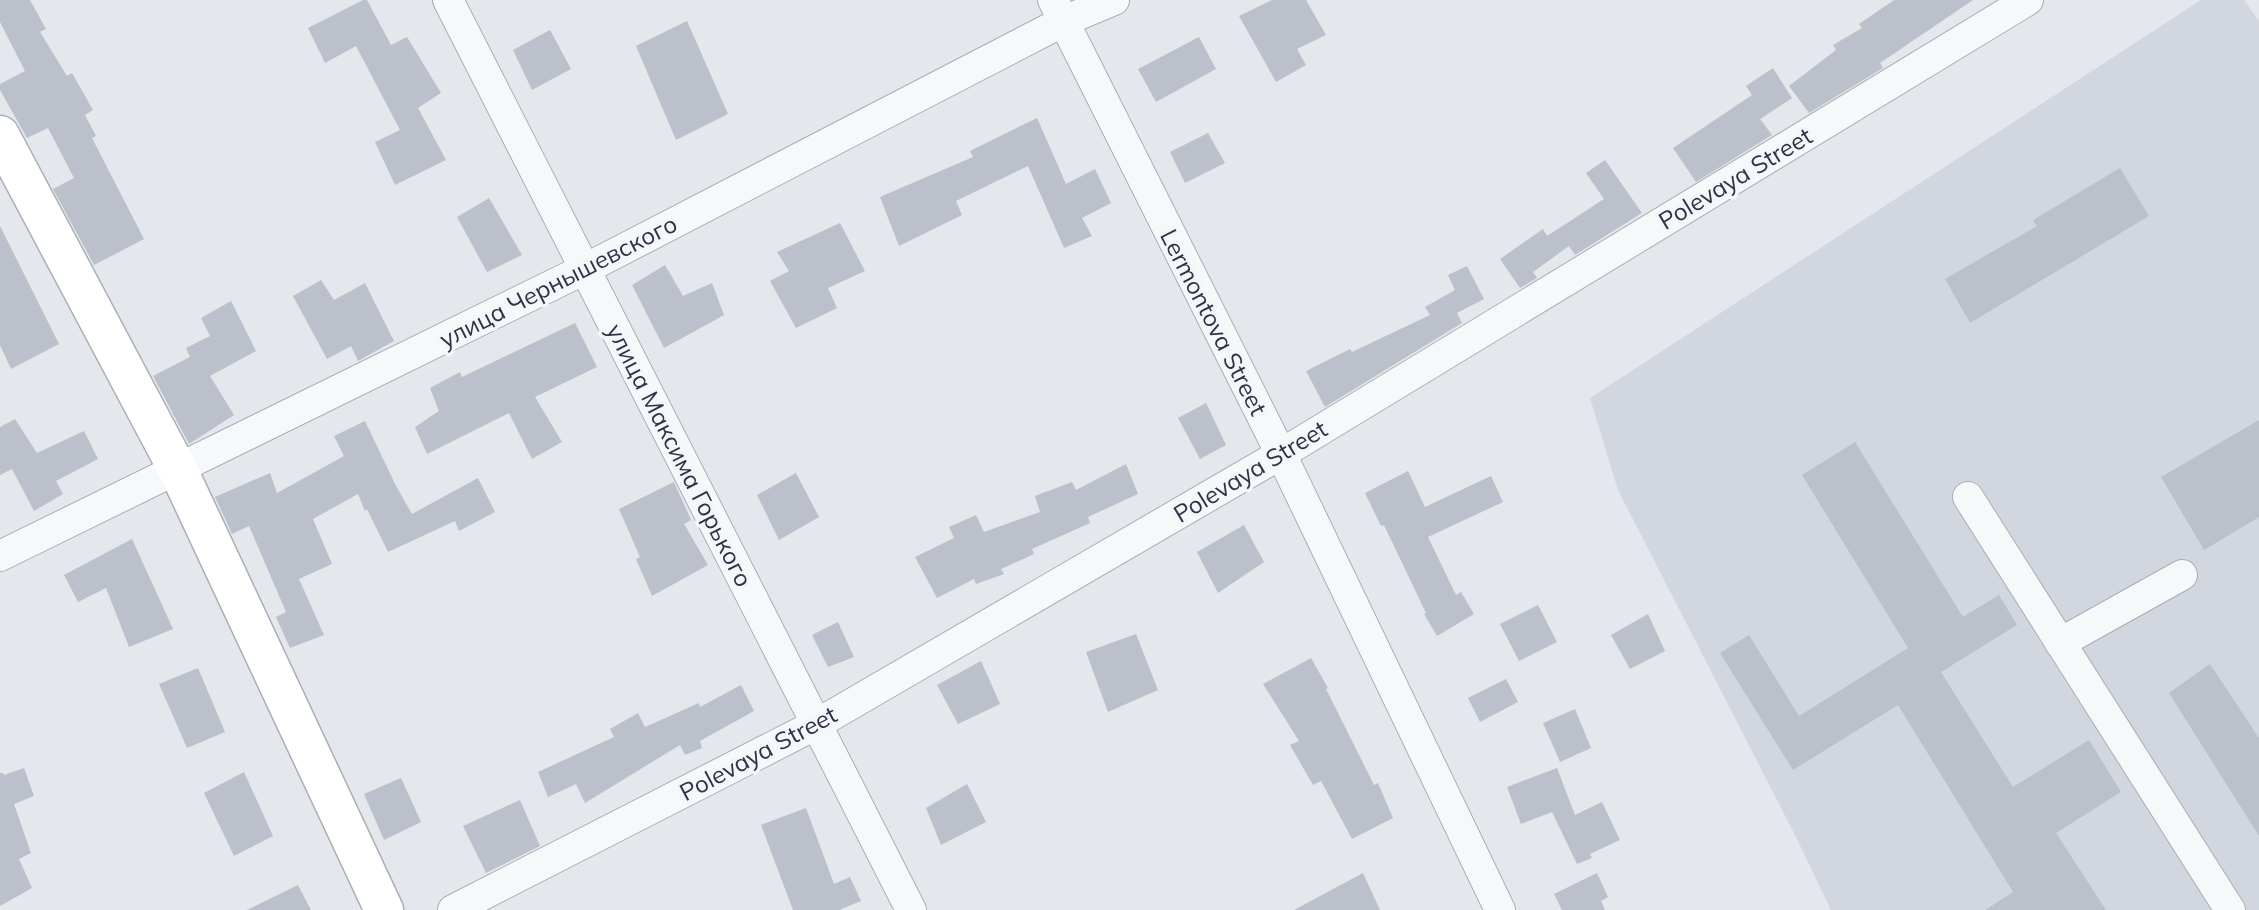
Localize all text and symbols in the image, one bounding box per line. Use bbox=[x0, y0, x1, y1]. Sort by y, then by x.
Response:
street label: Polevaya Street bbox=[1653, 120, 1817, 236]
street label: улица Чернышевского bbox=[434, 208, 682, 354]
street label: Lermontova Street bbox=[1154, 224, 1274, 420]
street label: улица Максима Горького bbox=[600, 318, 760, 592]
street label: Polevaya Street bbox=[1168, 413, 1332, 529]
street label: Polevaya Street bbox=[674, 699, 842, 807]

